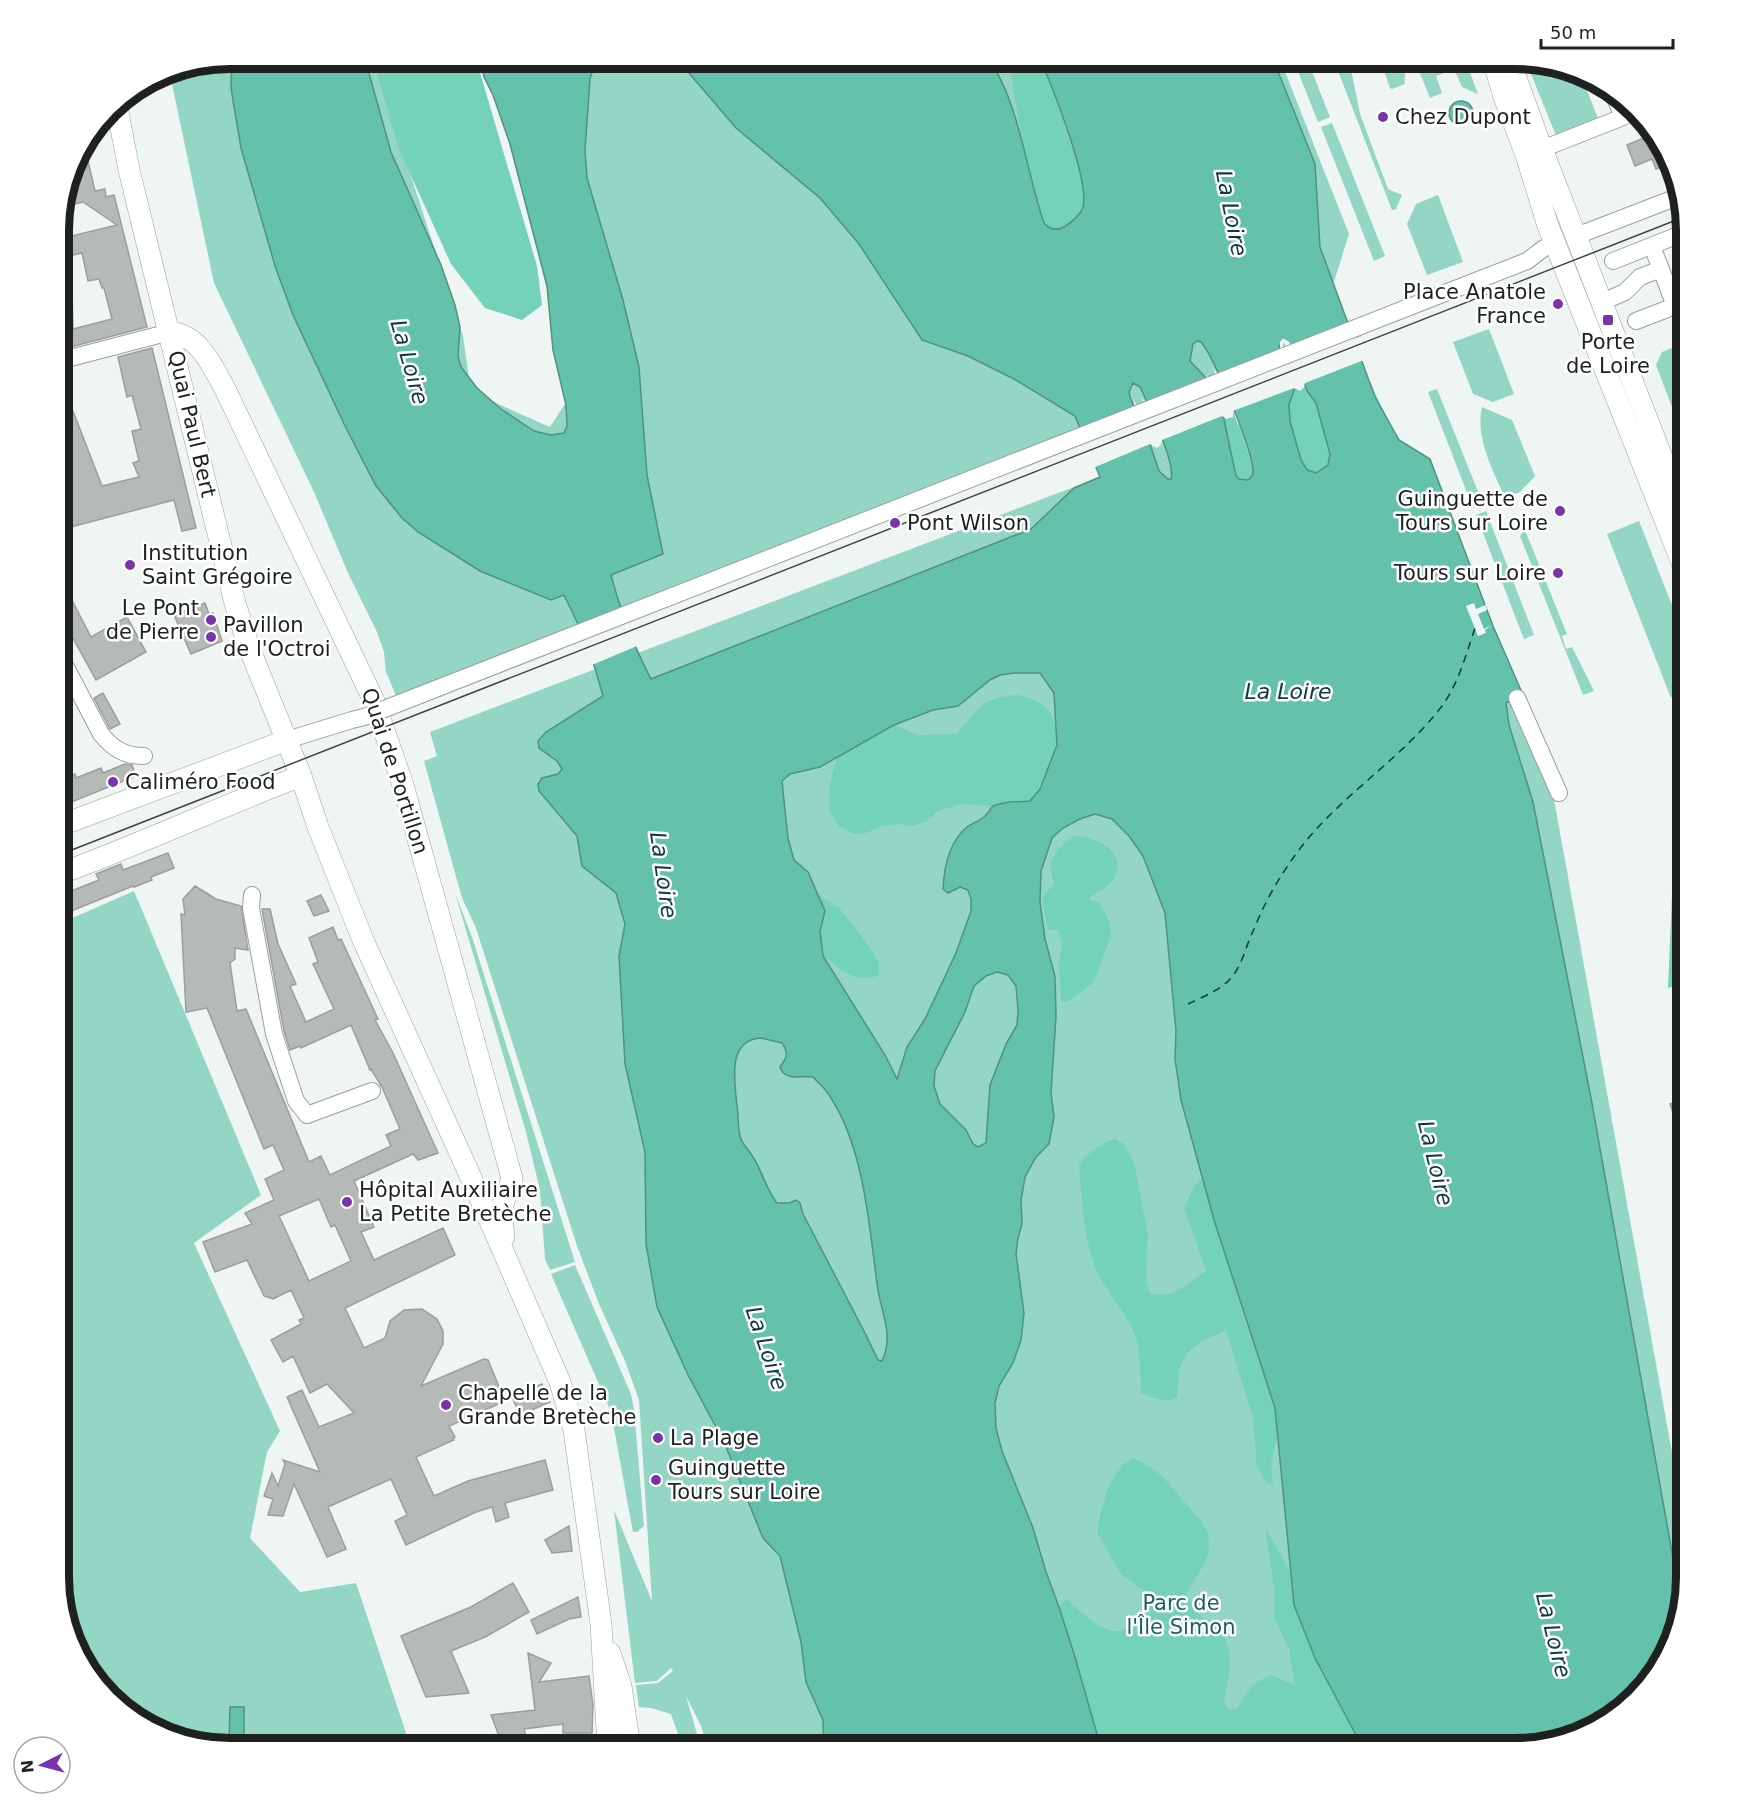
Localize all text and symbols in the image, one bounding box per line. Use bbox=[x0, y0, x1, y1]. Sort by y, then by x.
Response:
scale bar bbox=[1541, 12, 1673, 50]
text: 50 m bbox=[1550, 22, 1596, 43]
place label: Chez Dupont bbox=[1395, 105, 1531, 129]
marker: Chez Dupont bbox=[1376, 110, 1390, 124]
water label: La Loire bbox=[1211, 168, 1252, 258]
place label: Place Anatole France bbox=[1403, 280, 1546, 328]
marker: Place Anatole France bbox=[1551, 297, 1565, 311]
marker: Porte de Loire bbox=[1601, 313, 1615, 327]
water label: La Loire bbox=[385, 317, 434, 407]
place label: Porte de Loire bbox=[1566, 330, 1650, 378]
street label: Quai Paul Bert bbox=[163, 348, 221, 500]
place label: Guinguette de Tours sur Loire bbox=[1395, 487, 1548, 535]
marker: Guinguette de Tours sur Loire bbox=[1553, 504, 1567, 518]
place label: Pont Wilson bbox=[907, 511, 1029, 535]
marker: Pont Wilson bbox=[888, 516, 902, 530]
place label: Institution Saint Grégoire bbox=[142, 541, 293, 589]
marker: Institution Saint Grégoire bbox=[123, 558, 137, 572]
place label: Tours sur Loire bbox=[1393, 561, 1546, 585]
marker: Tours sur Loire bbox=[1551, 566, 1565, 580]
place label: Le Pont de Pierre bbox=[106, 596, 199, 644]
marker: Le Pont de Pierre bbox=[204, 613, 218, 627]
place label: Pavillon de l'Octroi bbox=[223, 613, 331, 661]
marker: Pavillon de l'Octroi bbox=[204, 630, 218, 644]
water label: La Loire bbox=[1244, 679, 1332, 704]
street label: Quai de Portillon bbox=[357, 685, 433, 857]
place label: Caliméro Food bbox=[125, 770, 276, 794]
marker: Caliméro Food bbox=[106, 775, 120, 789]
water label: La Loire bbox=[645, 830, 682, 920]
water label: La Loire bbox=[1413, 1118, 1458, 1208]
place label: Hôpital Auxiliaire La Petite Bretèche bbox=[359, 1178, 551, 1226]
marker: Hôpital Auxiliaire La Petite Bretèche bbox=[340, 1195, 354, 1209]
water label: La Loire bbox=[741, 1303, 793, 1393]
place label: Chapelle de la Grande Bretèche bbox=[458, 1381, 636, 1429]
marker: Chapelle de la Grande Bretèche bbox=[439, 1398, 453, 1412]
place label: La Plage bbox=[670, 1426, 759, 1450]
marker: La Plage bbox=[651, 1431, 665, 1445]
place label: Guinguette Tours sur Loire bbox=[667, 1456, 820, 1504]
marker: Guinguette Tours sur Loire bbox=[649, 1473, 663, 1487]
water label: La Loire bbox=[1531, 1590, 1576, 1680]
park label: Parc de l'Île Simon bbox=[1126, 1591, 1236, 1639]
north arrow bbox=[12, 1735, 72, 1795]
text: N bbox=[17, 1759, 38, 1774]

